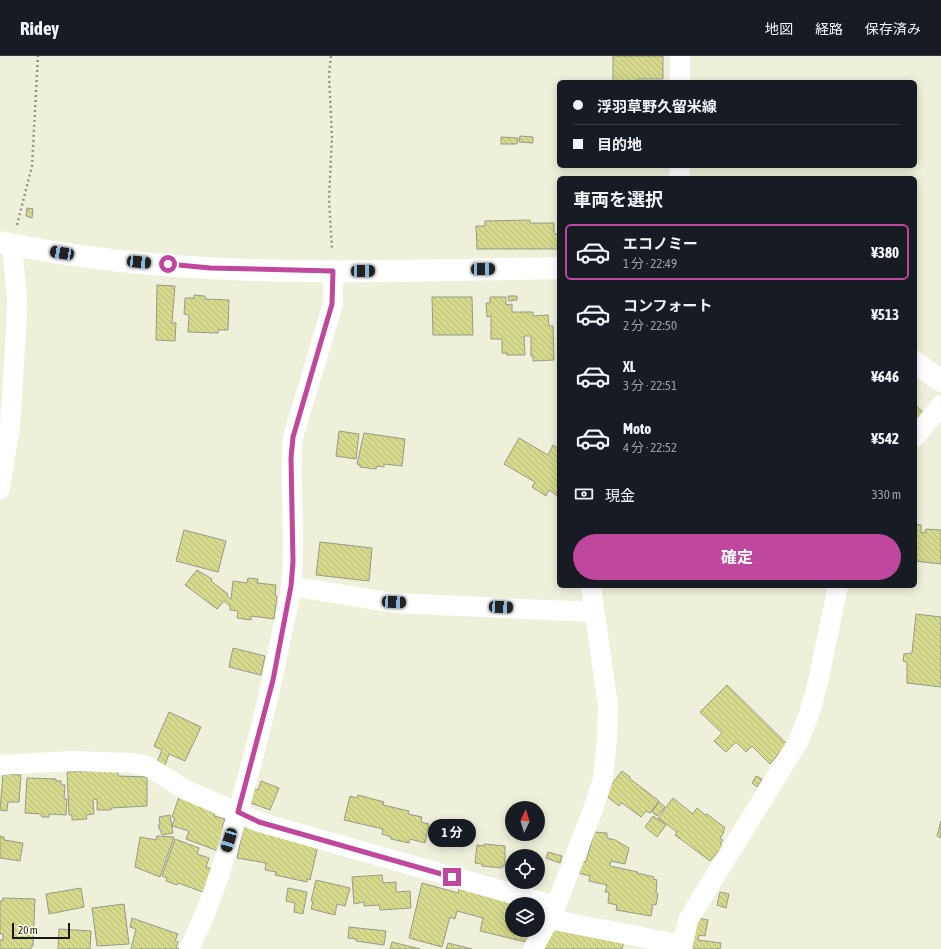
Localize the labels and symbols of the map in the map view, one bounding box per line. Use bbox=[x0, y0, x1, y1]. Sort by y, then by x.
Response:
car bbox=[49, 245, 75, 261]
car bbox=[127, 255, 151, 269]
route start bbox=[159, 255, 177, 273]
car bbox=[471, 263, 495, 275]
car bbox=[351, 265, 375, 277]
car bbox=[382, 595, 406, 609]
car bbox=[489, 600, 513, 614]
north arrow bbox=[505, 801, 545, 841]
callout: 1 分 bbox=[428, 819, 476, 847]
car bbox=[220, 827, 238, 853]
route end bbox=[443, 868, 461, 886]
scale bar bbox=[12, 921, 70, 940]

